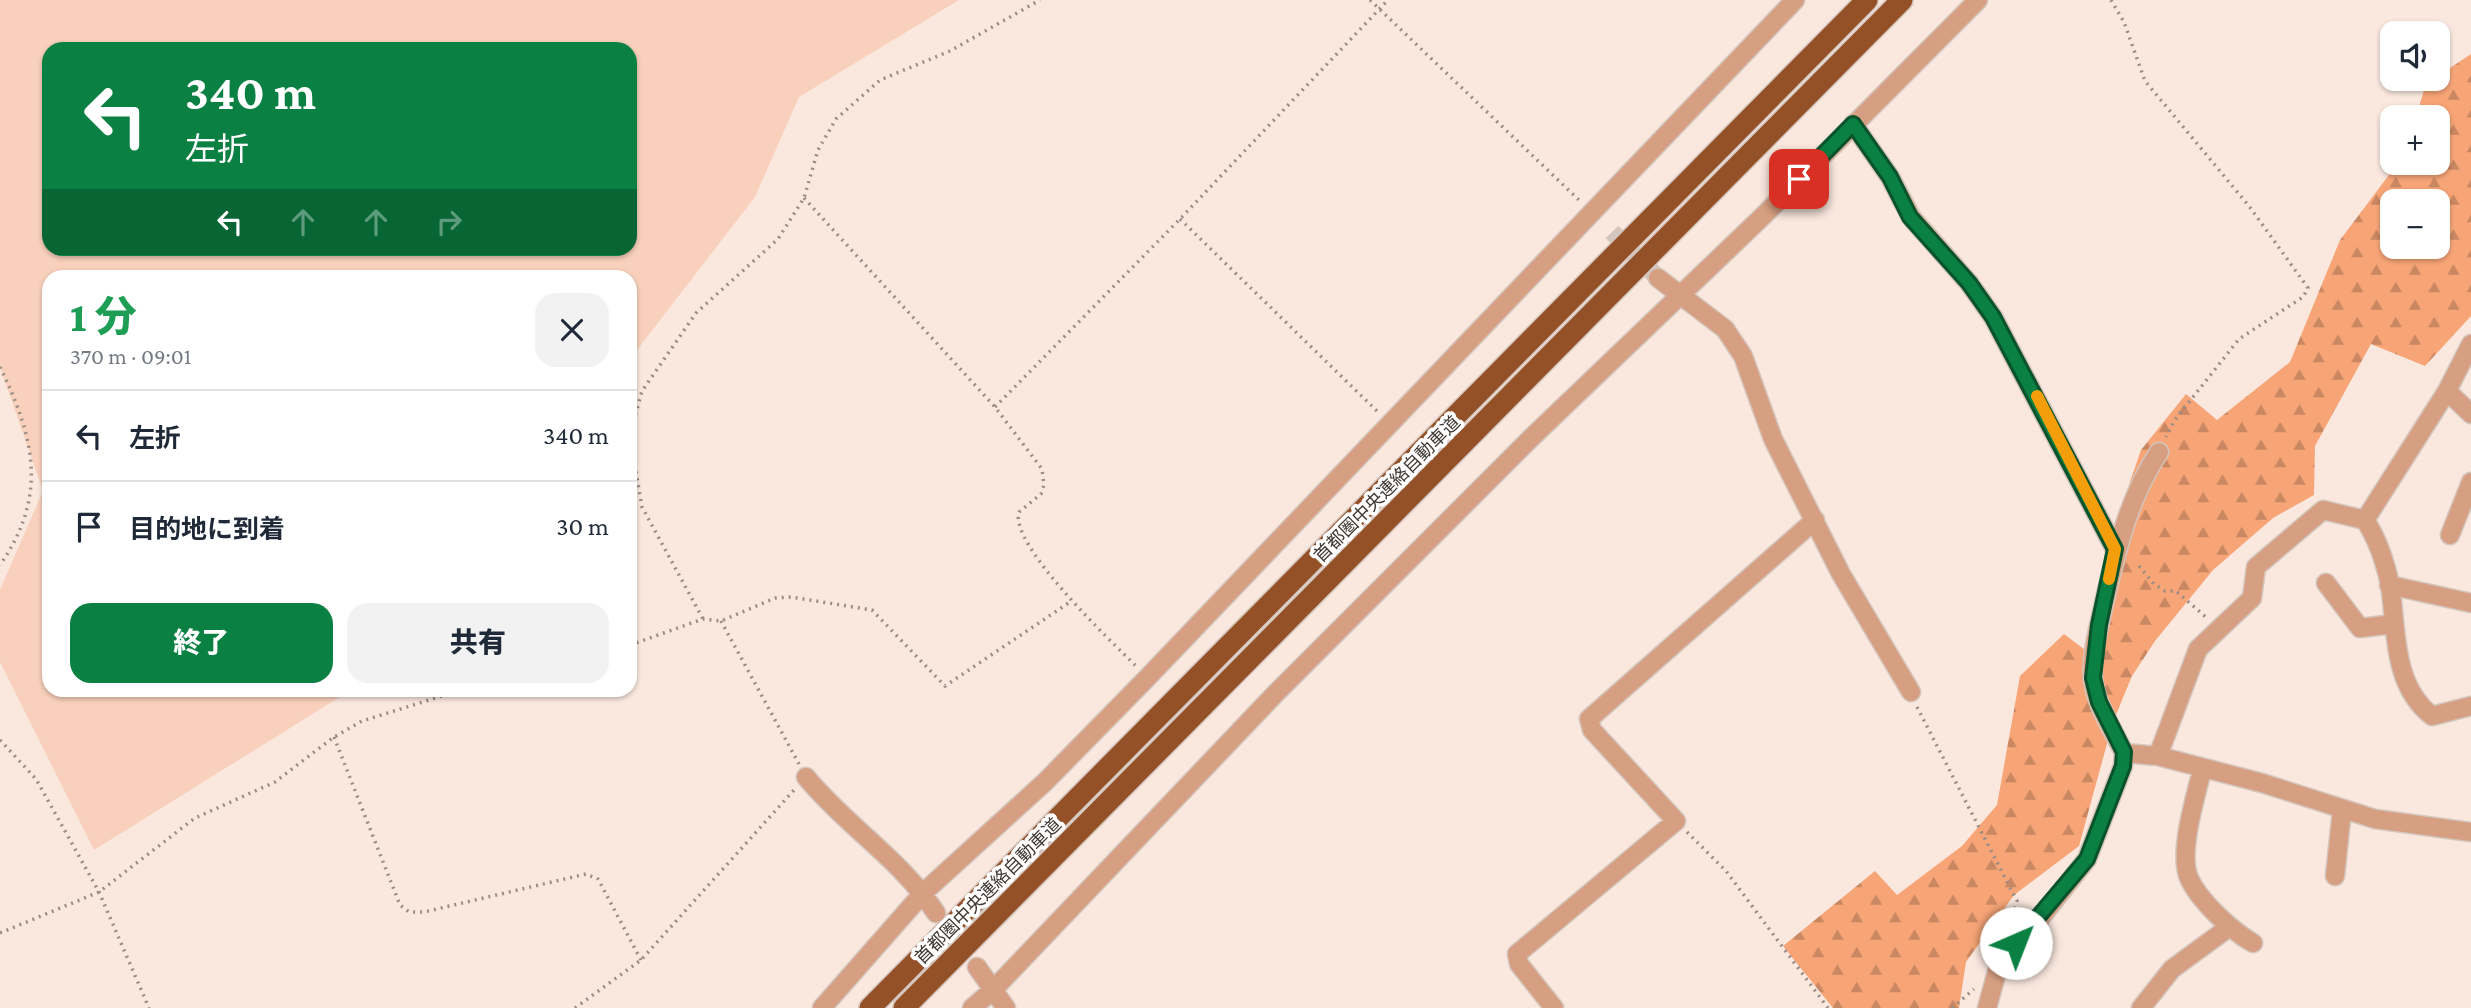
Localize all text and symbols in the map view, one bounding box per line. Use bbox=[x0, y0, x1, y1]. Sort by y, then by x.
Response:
map controls bbox=[2380, 21, 2450, 259]
button: sound bbox=[2380, 21, 2450, 91]
text: 340 m bbox=[185, 65, 316, 120]
icon: left bbox=[70, 70, 161, 161]
button: + bbox=[2380, 105, 2450, 175]
text: 左折 bbox=[185, 131, 249, 167]
pin bbox=[1769, 149, 1829, 209]
icon: arrive bbox=[1780, 160, 1818, 198]
button: − bbox=[2380, 189, 2450, 259]
icon: left bbox=[211, 203, 249, 241]
icon: ahead bbox=[284, 203, 322, 241]
icon: ahead bbox=[357, 203, 395, 241]
icon: right bbox=[430, 203, 468, 241]
text: 1 分 bbox=[70, 293, 137, 340]
button: close bbox=[535, 293, 609, 367]
text: 370 m · 09:01 bbox=[70, 343, 192, 369]
street label: 首都圏中央連絡自動車道 bbox=[1310, 412, 1464, 566]
icon: left bbox=[70, 417, 108, 455]
text: 340 m bbox=[543, 421, 609, 450]
text: 左折 bbox=[129, 424, 181, 453]
icon: arrive bbox=[70, 508, 108, 546]
text: 30 m bbox=[556, 512, 609, 541]
text: 目的地に到着 bbox=[129, 515, 285, 544]
button: 終了 bbox=[70, 603, 333, 683]
button: 共有 bbox=[347, 603, 609, 683]
street label: 首都圏中央連絡自動車道 bbox=[911, 814, 1065, 968]
position arrow bbox=[1979, 906, 2053, 980]

